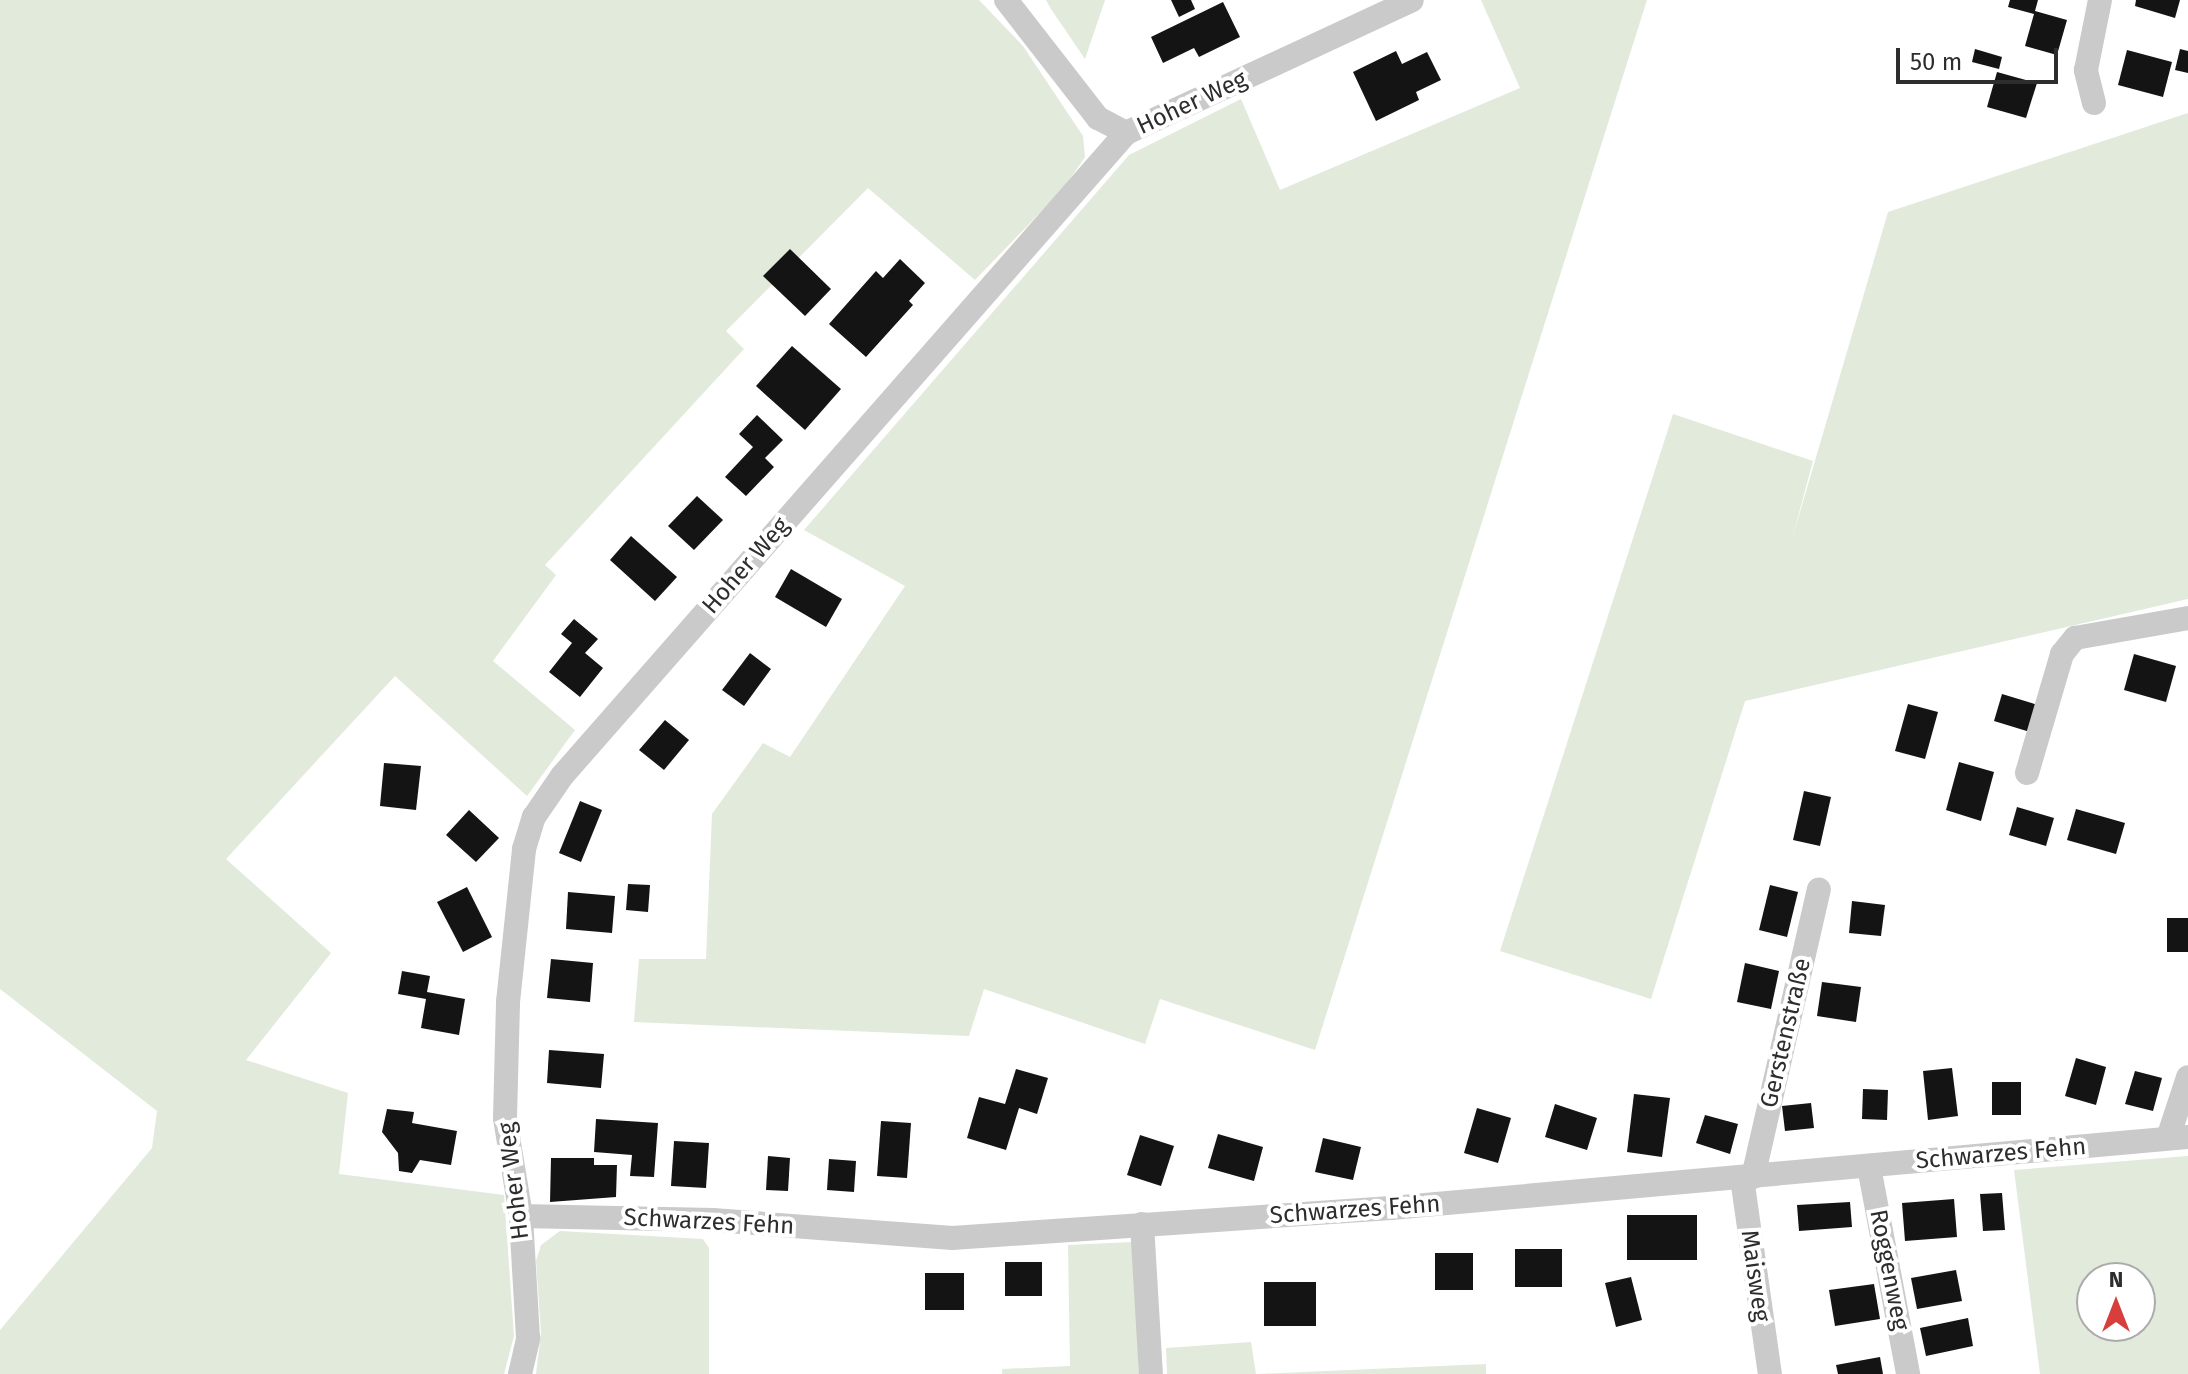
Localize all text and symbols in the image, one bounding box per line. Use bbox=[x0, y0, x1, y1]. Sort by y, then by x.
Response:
scale bar bbox=[1900, 32, 2062, 82]
text: 50 m bbox=[1910, 48, 1962, 76]
street label: Hoher Weg bbox=[1132, 65, 1252, 141]
street label: Hoher Weg bbox=[696, 512, 796, 620]
street label: Gerstenstraße bbox=[1755, 955, 1817, 1111]
street label: Hoher Weg bbox=[493, 1121, 535, 1241]
street label: Schwarzes Fehn bbox=[1915, 1132, 2087, 1176]
street label: Schwarzes Fehn bbox=[1269, 1190, 1441, 1230]
street label: Schwarzes Fehn bbox=[623, 1203, 795, 1241]
street label: Roggenweg bbox=[1863, 1207, 1915, 1333]
street label: Maisweg bbox=[1734, 1228, 1776, 1324]
north arrow bbox=[2076, 1262, 2156, 1342]
text: N bbox=[2109, 1266, 2123, 1293]

